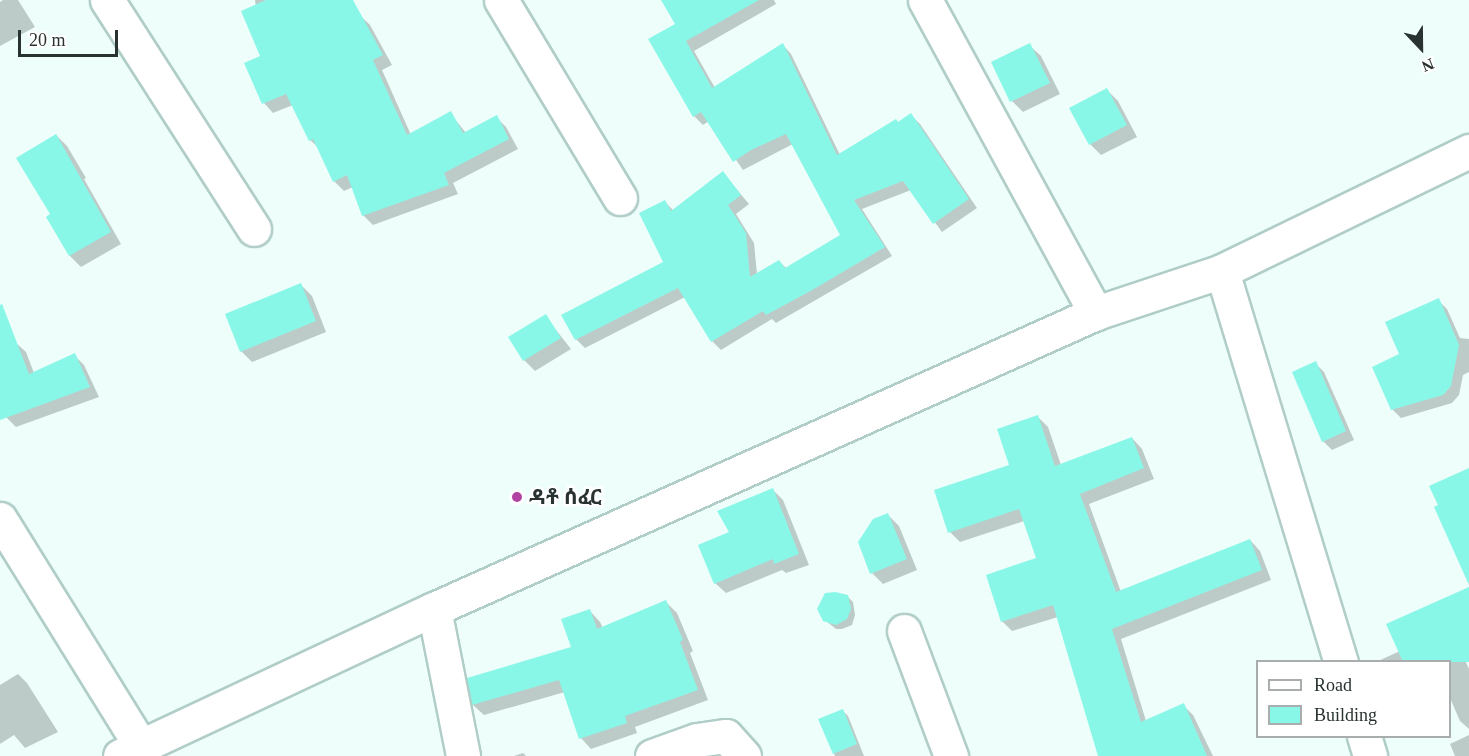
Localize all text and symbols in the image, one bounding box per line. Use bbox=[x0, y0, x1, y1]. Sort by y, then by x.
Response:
scale bar bbox=[21, 18, 122, 56]
north arrow bbox=[1391, 18, 1451, 78]
text: 20 m bbox=[29, 30, 66, 50]
text: N bbox=[1419, 55, 1436, 75]
place label: ዳቶ ሰፈር bbox=[529, 484, 602, 510]
marker: ዳቶ ሰፈር bbox=[510, 490, 524, 504]
legend bbox=[1256, 660, 1451, 738]
text: Road bbox=[1314, 675, 1352, 695]
text: Building bbox=[1314, 705, 1377, 725]

